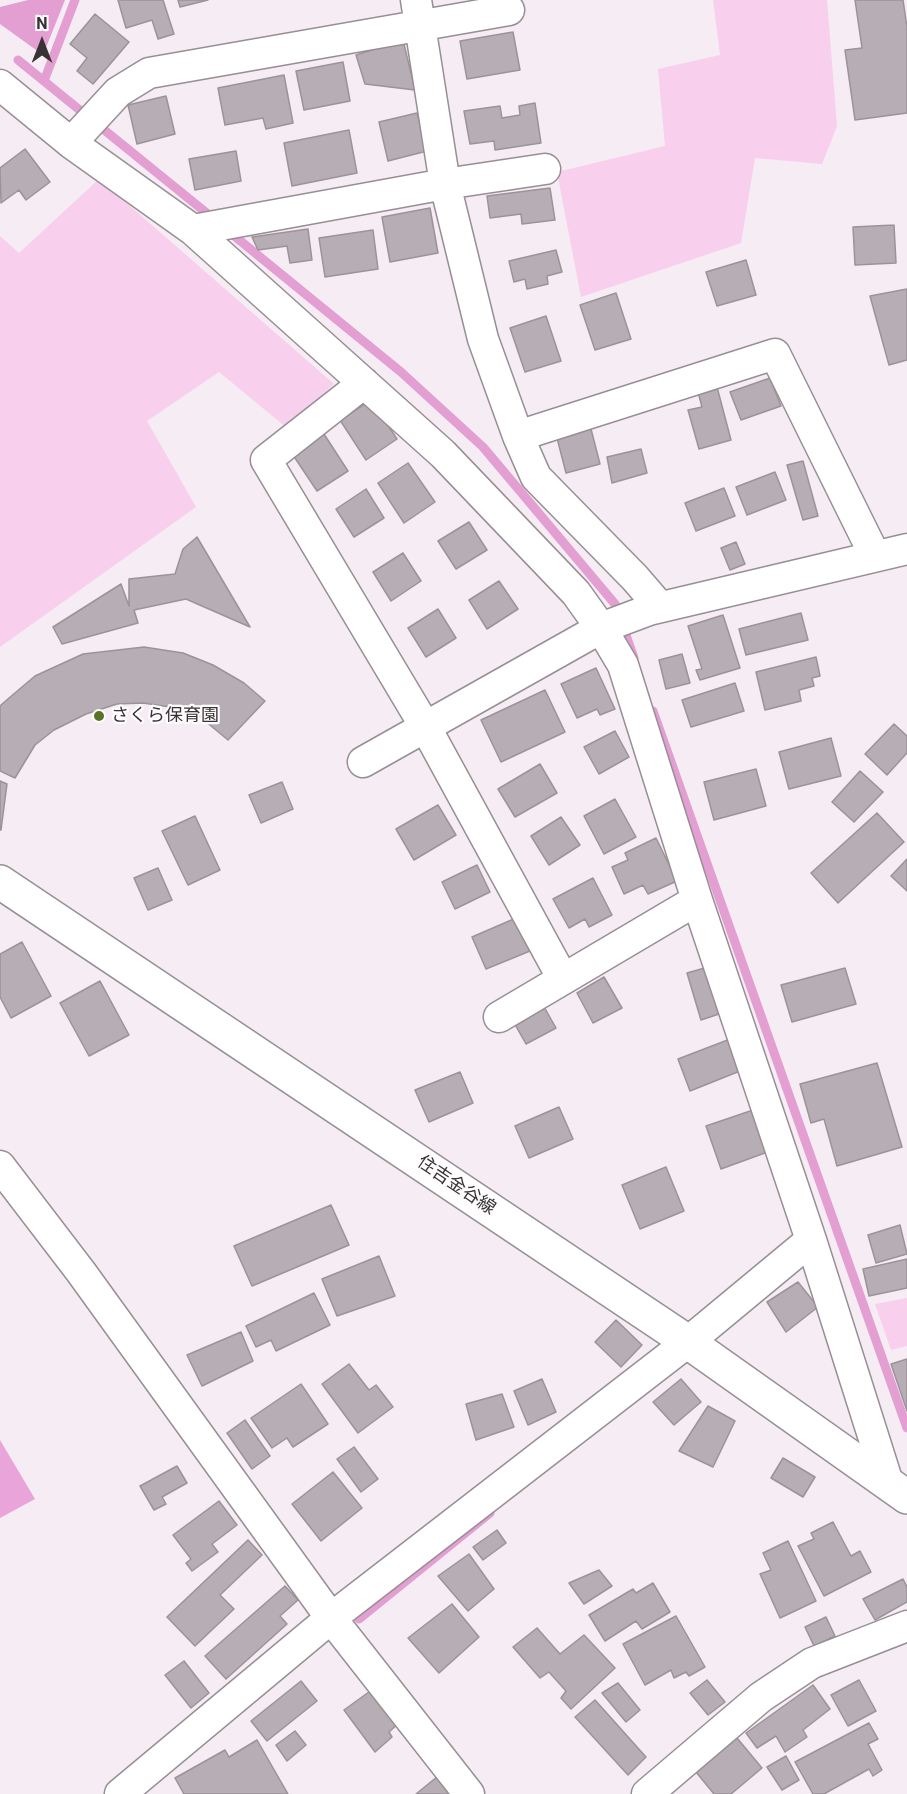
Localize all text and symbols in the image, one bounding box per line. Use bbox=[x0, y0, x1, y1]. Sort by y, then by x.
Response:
north arrow bbox=[12, 12, 72, 72]
text: N bbox=[36, 14, 48, 33]
place label: さくら保育園 bbox=[111, 705, 219, 727]
marker: さくら保育園 bbox=[92, 709, 106, 723]
street label: 住吉金谷線 bbox=[413, 1152, 499, 1220]

